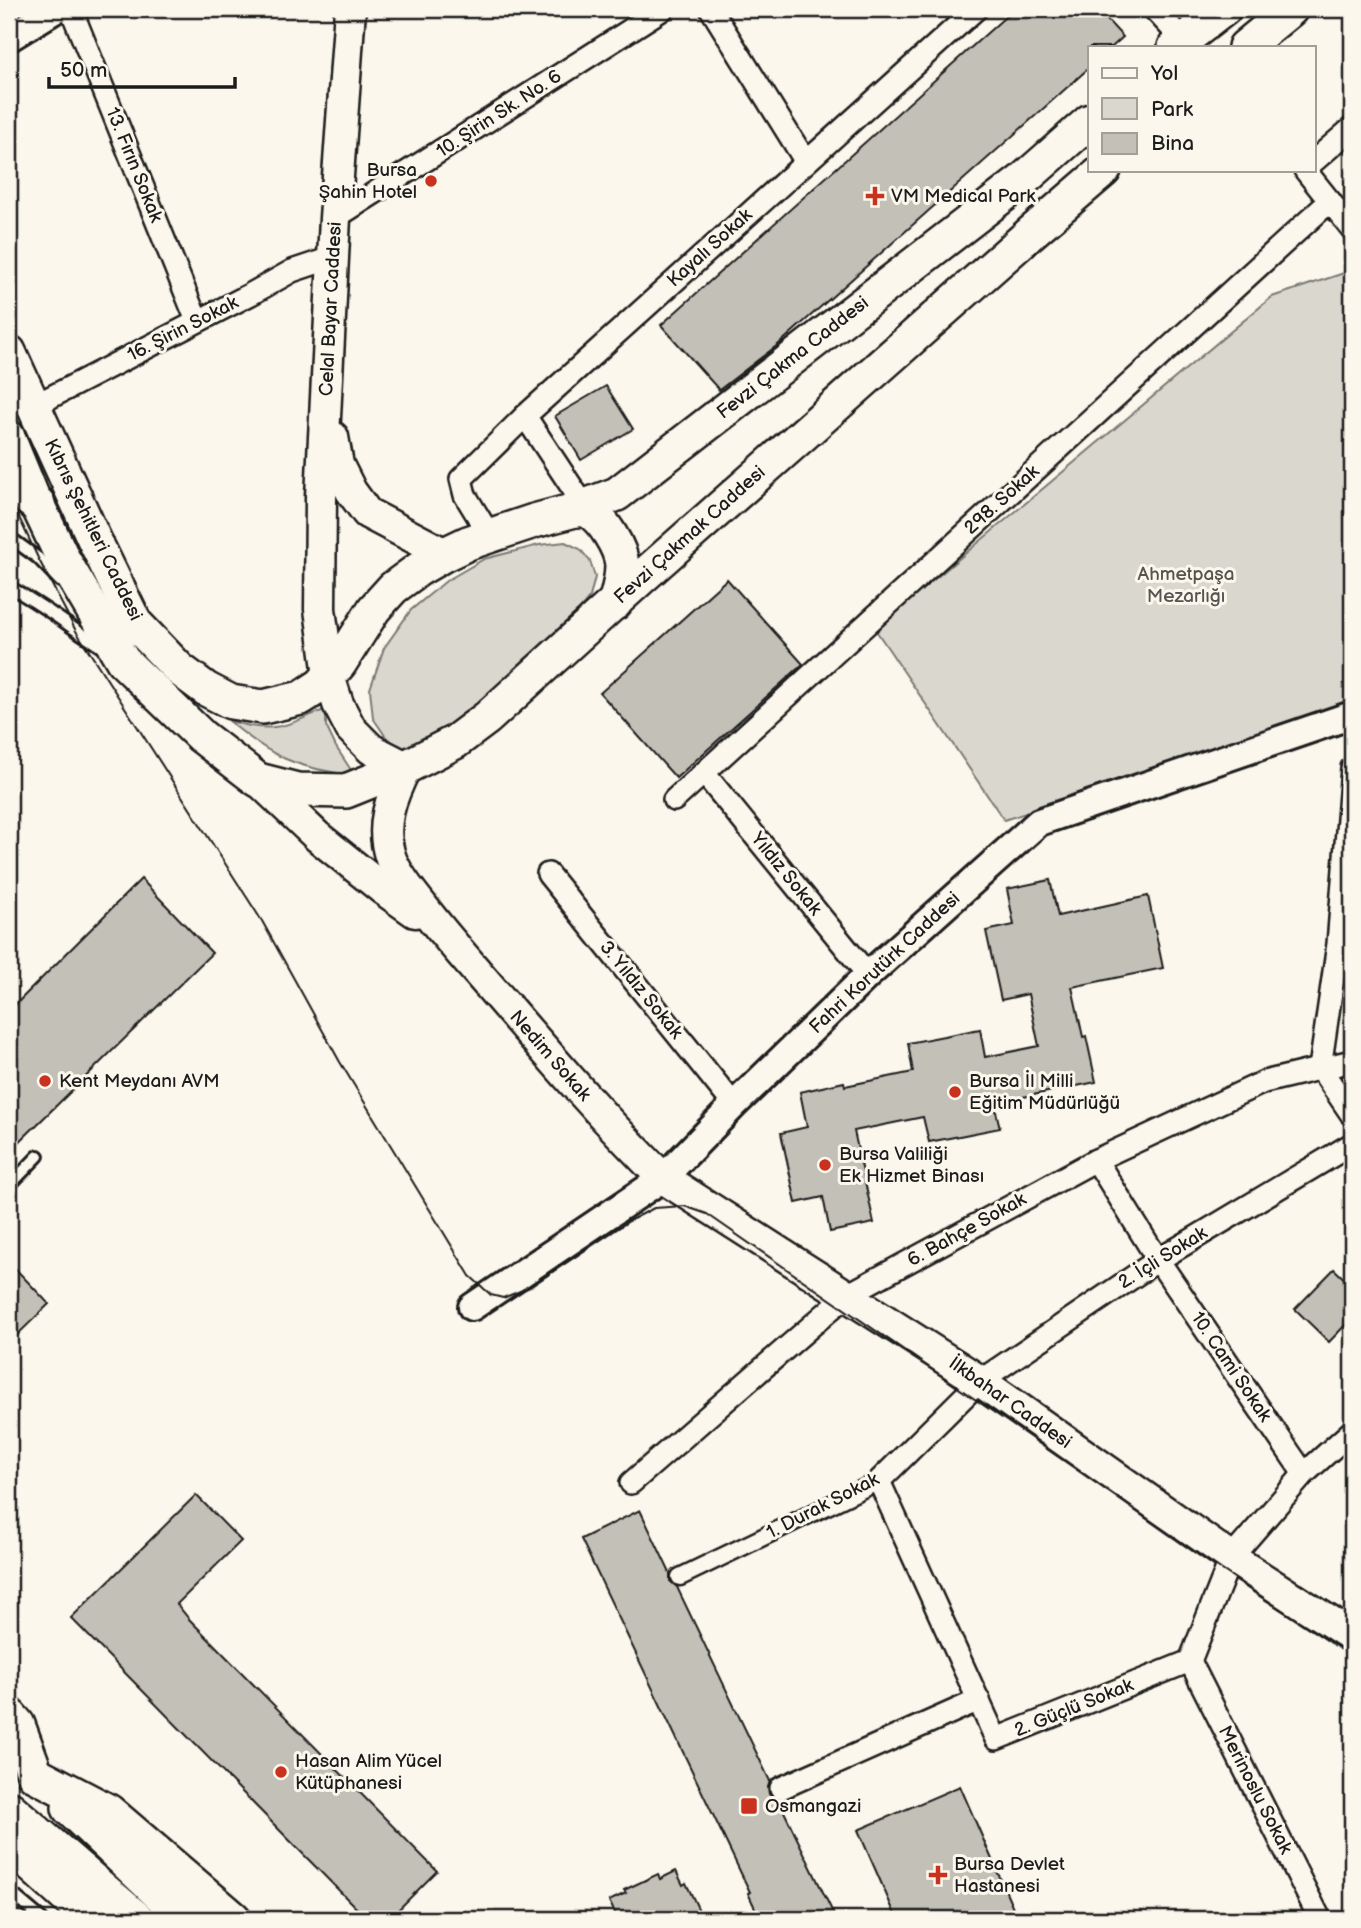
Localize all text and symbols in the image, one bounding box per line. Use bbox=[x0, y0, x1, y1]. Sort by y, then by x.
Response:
scale bar bbox=[49, 46, 234, 90]
legend bbox=[1088, 46, 1316, 172]
text: 50 m bbox=[60, 58, 107, 83]
text: Yol bbox=[1150, 61, 1178, 86]
street label: 10. Şirin Sk. No. 6 bbox=[432, 65, 566, 163]
text: Park bbox=[1151, 97, 1194, 122]
street label: 13. Fırın Sokak bbox=[101, 104, 168, 226]
text: Bina bbox=[1151, 131, 1194, 156]
place label: Bursa Şahin Hotel bbox=[319, 159, 417, 204]
marker: Bursa Şahin Hotel bbox=[423, 173, 439, 189]
place label: VM Medical Park bbox=[891, 185, 1036, 208]
marker: VM Medical Park bbox=[865, 186, 885, 206]
street label: Kayalı Sokak bbox=[663, 203, 758, 292]
street label: Celal Bayar Caddesi bbox=[315, 221, 347, 397]
street label: 16. Şirin Sokak bbox=[124, 291, 243, 367]
street label: Fevzi Çakma Caddesi bbox=[713, 292, 873, 424]
street label: Kıbrıs Şehitleri Caddesi bbox=[39, 435, 147, 625]
street label: 298. Sokak bbox=[960, 460, 1045, 540]
street label: Fevzi Çakmak Caddesi bbox=[610, 461, 770, 609]
park label: Ahmetpaşa Mezarlığı bbox=[1138, 563, 1234, 608]
street label: Yıldız Sokak bbox=[745, 827, 827, 921]
street label: Fahri Korutürk Caddesi bbox=[805, 887, 965, 1039]
street label: 3. Yıldız Sokak bbox=[594, 936, 688, 1044]
street label: Nedim Sokak bbox=[504, 1006, 596, 1107]
place label: Kent Meydanı AVM bbox=[59, 1070, 220, 1093]
place label: Bursa İl Milli Eğitim Müdürlüğü bbox=[969, 1070, 1120, 1115]
marker: Kent Meydanı AVM bbox=[37, 1073, 53, 1089]
marker: Bursa İl Milli Eğitim Müdürlüğü bbox=[947, 1084, 963, 1100]
place label: Bursa Valiliği Ek Hizmet Binası bbox=[839, 1143, 984, 1188]
marker: Bursa Valiliği Ek Hizmet Binası bbox=[817, 1157, 833, 1173]
street label: 6. Bahçe Sokak bbox=[904, 1188, 1031, 1272]
street label: 2. İçli Sokak bbox=[1114, 1221, 1212, 1294]
street label: 10. Cami Sokak bbox=[1186, 1308, 1277, 1427]
street label: İlkbahar Caddesi bbox=[944, 1352, 1076, 1454]
street label: 1. Durak Sokak bbox=[763, 1467, 884, 1544]
street label: 2. Güçlü Sokak bbox=[1011, 1673, 1137, 1742]
street label: Merinoslu Sokak bbox=[1213, 1722, 1298, 1859]
place label: Hasan Alim Yücel Kütüphanesi bbox=[295, 1750, 442, 1795]
marker: Hasan Alim Yücel Kütüphanesi bbox=[273, 1764, 289, 1780]
place label: Osmangazi bbox=[765, 1795, 861, 1818]
marker: Osmangazi bbox=[739, 1796, 759, 1816]
place label: Bursa Devlet Hastanesi bbox=[954, 1853, 1065, 1898]
marker: Bursa Devlet Hastanesi bbox=[928, 1865, 948, 1885]

